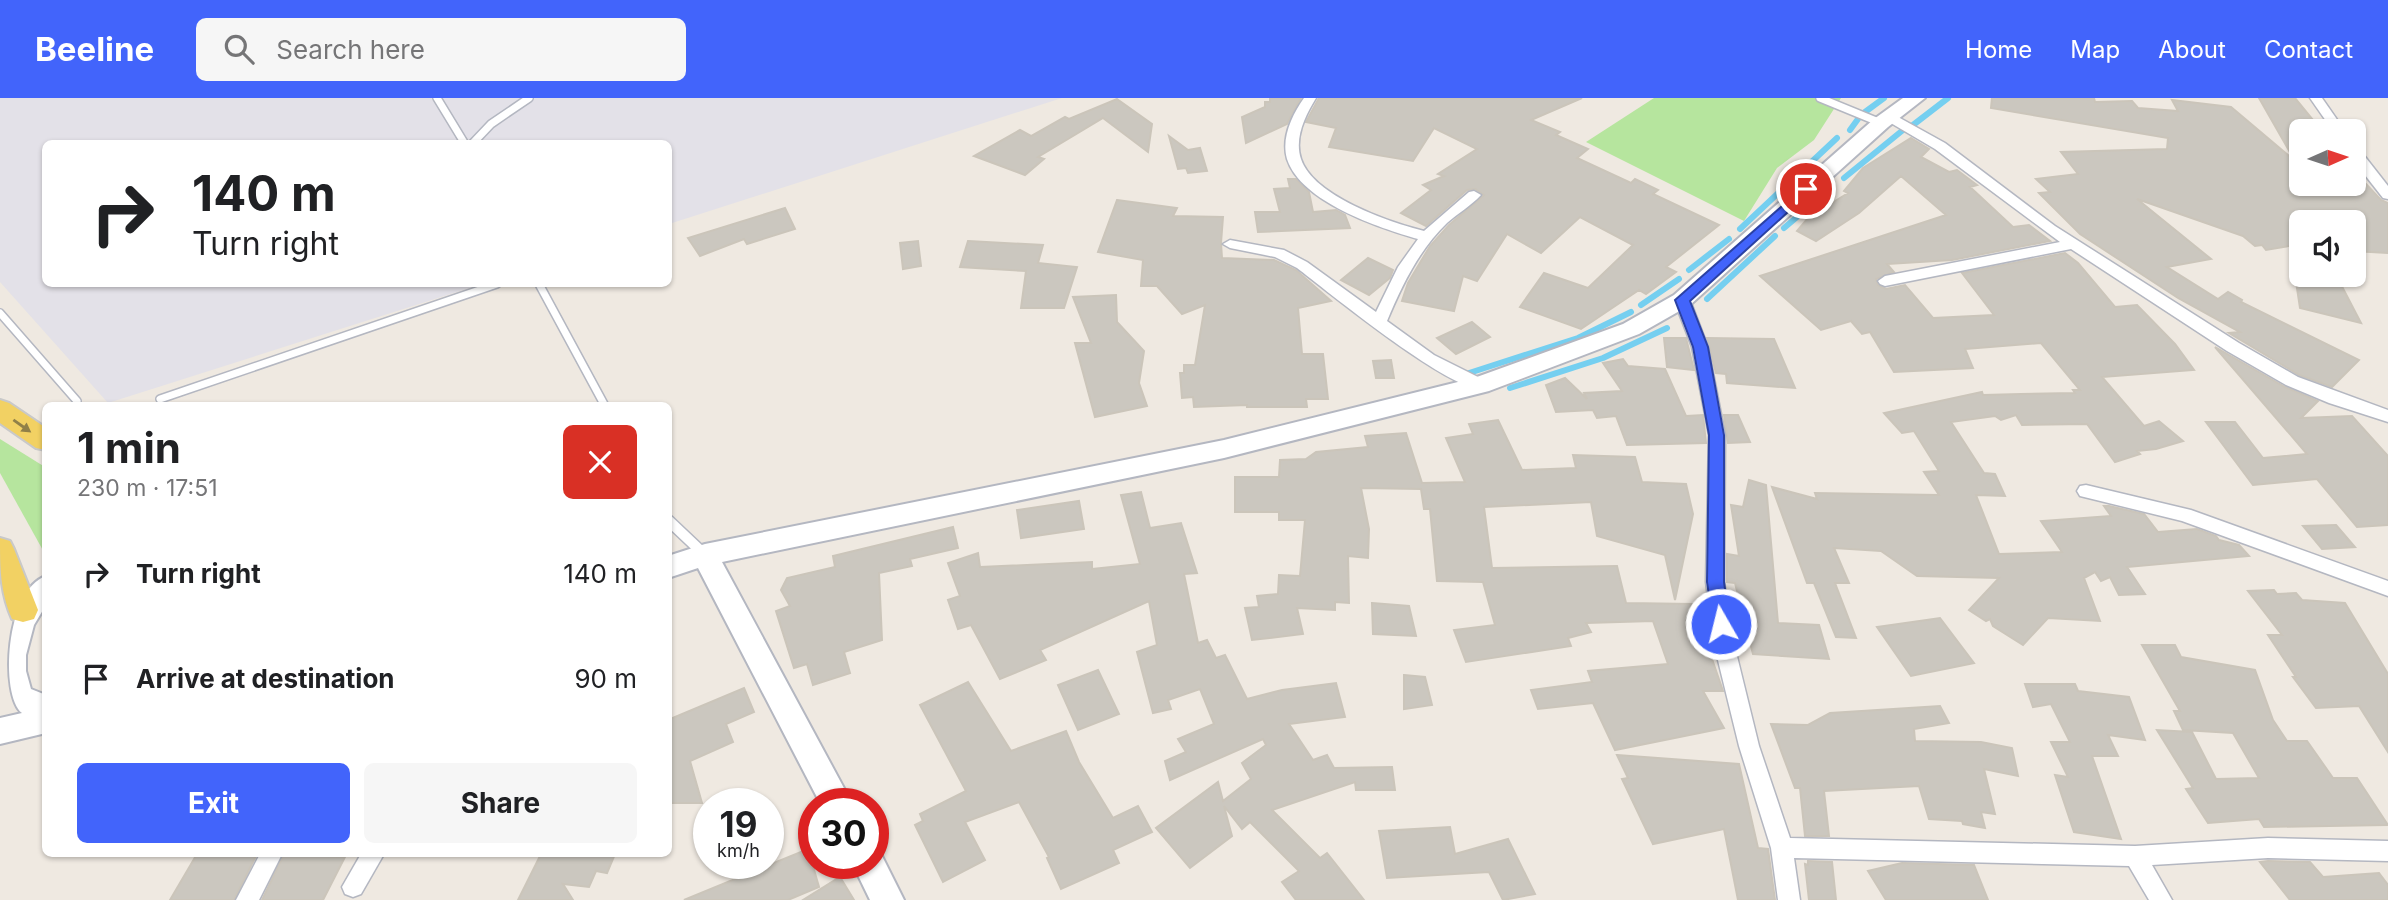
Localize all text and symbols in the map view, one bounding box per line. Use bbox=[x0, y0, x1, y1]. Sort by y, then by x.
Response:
search box bbox=[196, 18, 686, 81]
text: Beeline bbox=[35, 29, 154, 69]
icon: search bbox=[220, 30, 258, 68]
text: Search here bbox=[276, 34, 425, 65]
text: Home bbox=[1965, 35, 2032, 64]
text: Map bbox=[2070, 35, 2120, 64]
text: About bbox=[2158, 35, 2226, 64]
text: Contact bbox=[2264, 35, 2353, 64]
north arrow bbox=[2289, 119, 2366, 196]
map controls bbox=[2289, 119, 2366, 287]
pin bbox=[1776, 159, 1836, 219]
text: 140 m bbox=[192, 164, 336, 223]
icon: right bbox=[77, 168, 168, 259]
icon: arrive bbox=[1787, 170, 1825, 208]
button: sound bbox=[2289, 210, 2366, 287]
text: Turn right bbox=[192, 224, 339, 263]
one-way arrow bbox=[13, 419, 31, 433]
text: 1 min bbox=[77, 422, 181, 473]
button: close bbox=[563, 425, 637, 499]
text: 230 m · 17:51 bbox=[77, 474, 217, 502]
icon: right bbox=[77, 555, 115, 593]
text: Turn right bbox=[136, 558, 261, 589]
text: 140 m bbox=[563, 558, 637, 589]
position arrow bbox=[1684, 587, 1758, 661]
icon: arrive bbox=[77, 660, 115, 698]
text: Arrive at destination bbox=[136, 663, 395, 694]
text: 90 m bbox=[574, 663, 637, 694]
button: Exit bbox=[77, 763, 350, 843]
button: Share bbox=[364, 763, 637, 843]
speed limit sign: 30 bbox=[798, 788, 889, 879]
text: 19 bbox=[720, 803, 757, 845]
text: km/h bbox=[717, 840, 760, 861]

